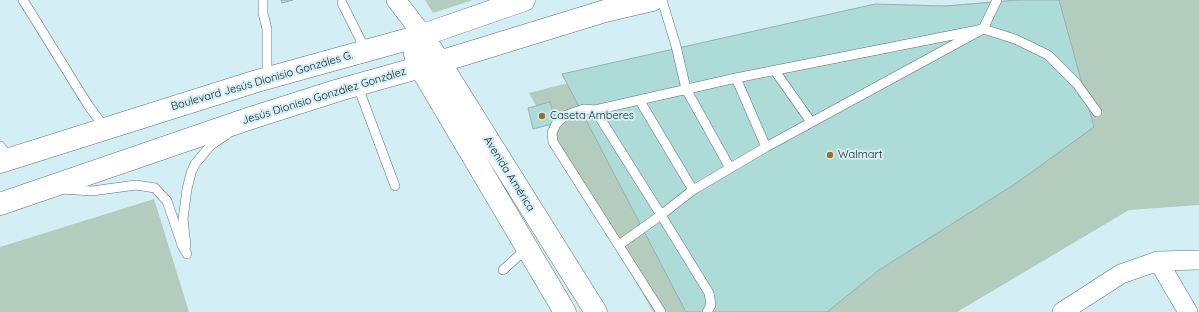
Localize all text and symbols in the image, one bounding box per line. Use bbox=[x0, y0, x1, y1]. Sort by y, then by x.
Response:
street label: Boulevard Jesús Dionisio Gonzáles G. bbox=[170, 49, 354, 113]
street label: Jesús Dionisio González González bbox=[240, 65, 408, 127]
place label: Caseta Amberes bbox=[550, 109, 634, 123]
marker: Caseta Amberes bbox=[537, 111, 547, 121]
street label: Avenida América bbox=[481, 134, 537, 214]
place label: Walmart bbox=[838, 148, 882, 162]
marker: Walmart bbox=[825, 150, 835, 160]

